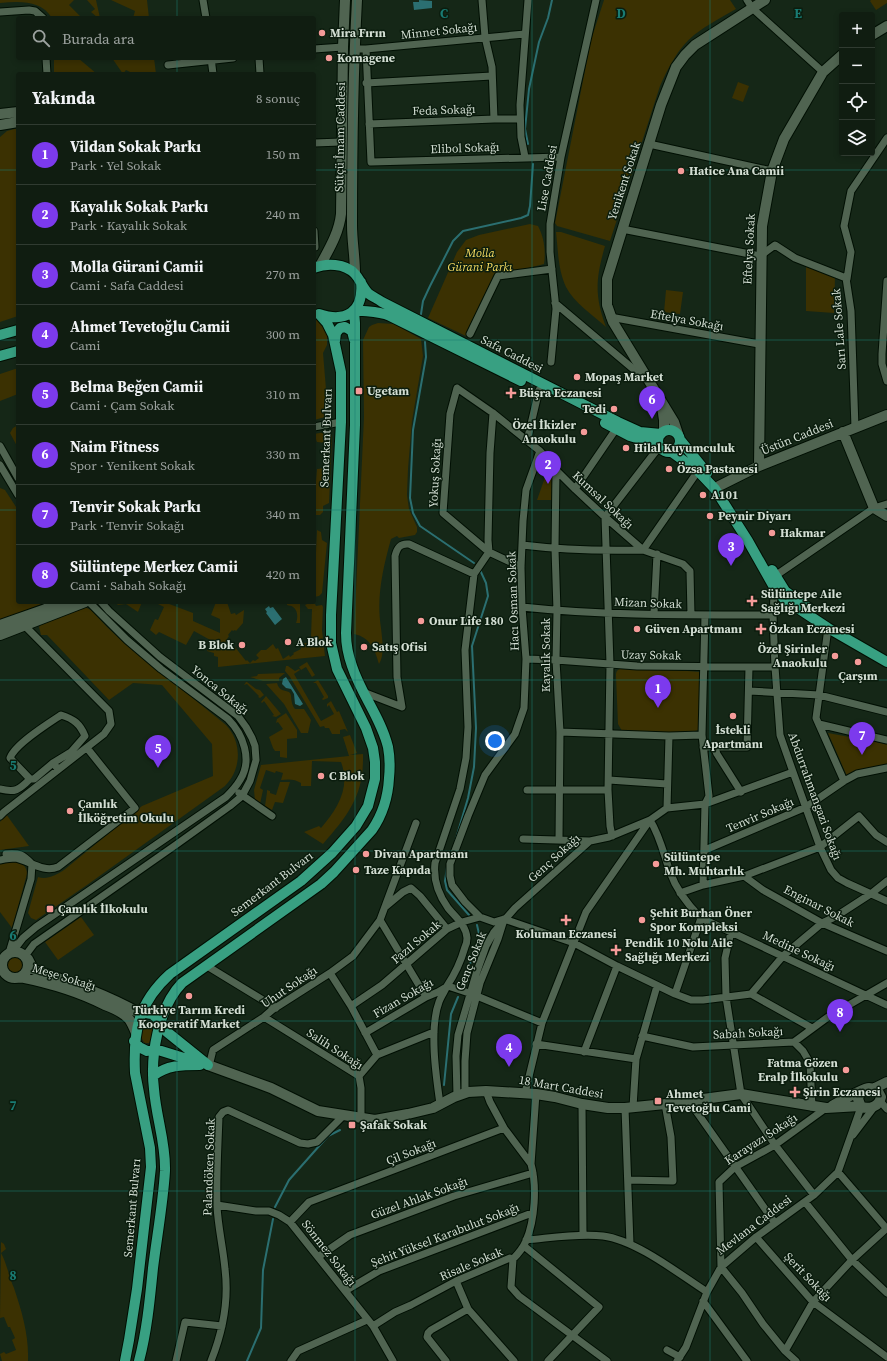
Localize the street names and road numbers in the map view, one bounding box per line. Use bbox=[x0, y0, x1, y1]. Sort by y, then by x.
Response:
street label: Minnet Sokağı bbox=[400, 19, 478, 43]
street label: Sütçü İmam Caddesi bbox=[331, 82, 349, 192]
street label: Feda Sokağı bbox=[412, 101, 476, 119]
street label: Elibol Sokağı bbox=[430, 139, 500, 157]
street label: Yenikent Sokak bbox=[604, 139, 644, 222]
street label: Lise Caddesi bbox=[533, 143, 561, 212]
street label: Eftelya Sokak bbox=[739, 213, 759, 285]
street label: Sarı Lale Sokak bbox=[828, 287, 850, 370]
street label: Eftelya Sokağı bbox=[649, 306, 725, 334]
street label: Safa Caddesi bbox=[478, 332, 546, 377]
street label: Semerkant Bulvarı bbox=[316, 388, 336, 488]
street label: Üstün Caddesi bbox=[758, 415, 836, 459]
street label: Yokuş Sokağı bbox=[425, 437, 445, 508]
street label: Kumsal Sokağı bbox=[569, 467, 637, 533]
street label: Hacı Osman Sokak bbox=[503, 550, 523, 651]
street label: Mizan Sokak bbox=[614, 594, 683, 612]
street label: Kayalık Sokak bbox=[538, 617, 554, 692]
street label: Uzay Sokak bbox=[621, 646, 682, 664]
street label: Yonca Sokağı bbox=[188, 662, 253, 719]
street label: Abdurrahmangazi Sokağı bbox=[784, 730, 846, 863]
street label: Tenvir Sokağı bbox=[724, 793, 797, 836]
street label: Genç Sokağı bbox=[524, 830, 584, 886]
street label: Semerkant Bulvarı bbox=[228, 848, 317, 920]
street label: Enginar Sokak bbox=[781, 881, 857, 931]
street label: Fazıl Sokak bbox=[388, 916, 444, 967]
street label: Medine Sokağı bbox=[760, 927, 838, 975]
street label: Genç Sokak bbox=[452, 929, 490, 993]
street label: Meşe Sokağı bbox=[30, 960, 98, 994]
street label: Uhut Sokağı bbox=[258, 962, 321, 1012]
street label: Fizan Sokağı bbox=[370, 974, 436, 1022]
street label: Sabah Sokağı bbox=[713, 1023, 784, 1043]
street label: Salih Sokağı bbox=[304, 1025, 367, 1073]
street label: 18 Mart Caddesi bbox=[517, 1072, 605, 1102]
street label: Karayazı Sokağı bbox=[722, 1109, 801, 1169]
street label: Palandöken Sokak bbox=[199, 1118, 219, 1216]
street label: Çil Sokağı bbox=[384, 1135, 439, 1169]
street label: Semerkant Bulvarı bbox=[120, 1158, 144, 1258]
street label: Güzel Ahlak Sokağı bbox=[368, 1173, 470, 1223]
street label: Mevlana Caddesi bbox=[713, 1191, 795, 1259]
street label: Şehit Yüksel Karabulut Sokağı bbox=[368, 1199, 522, 1271]
street label: Sönmez Sokağı bbox=[298, 1216, 360, 1290]
street label: Risale Sokak bbox=[437, 1243, 505, 1284]
street label: Şerit Sokağı bbox=[781, 1249, 836, 1305]

